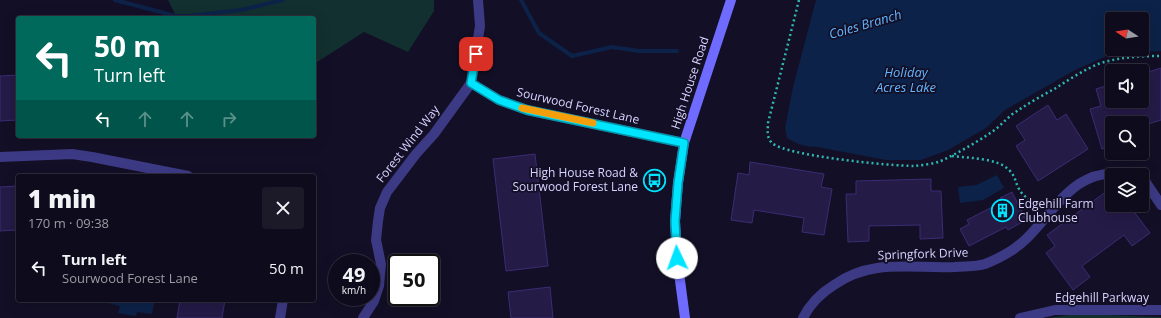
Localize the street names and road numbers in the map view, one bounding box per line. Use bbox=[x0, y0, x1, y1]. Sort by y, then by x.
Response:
street label: High House Road bbox=[667, 34, 713, 131]
street label: Sourwood Forest Lane bbox=[515, 83, 641, 128]
street label: Forest Wind Way bbox=[372, 101, 444, 186]
street label: Springfork Drive bbox=[877, 243, 969, 264]
street label: Edgehill Parkway bbox=[1055, 289, 1150, 306]

